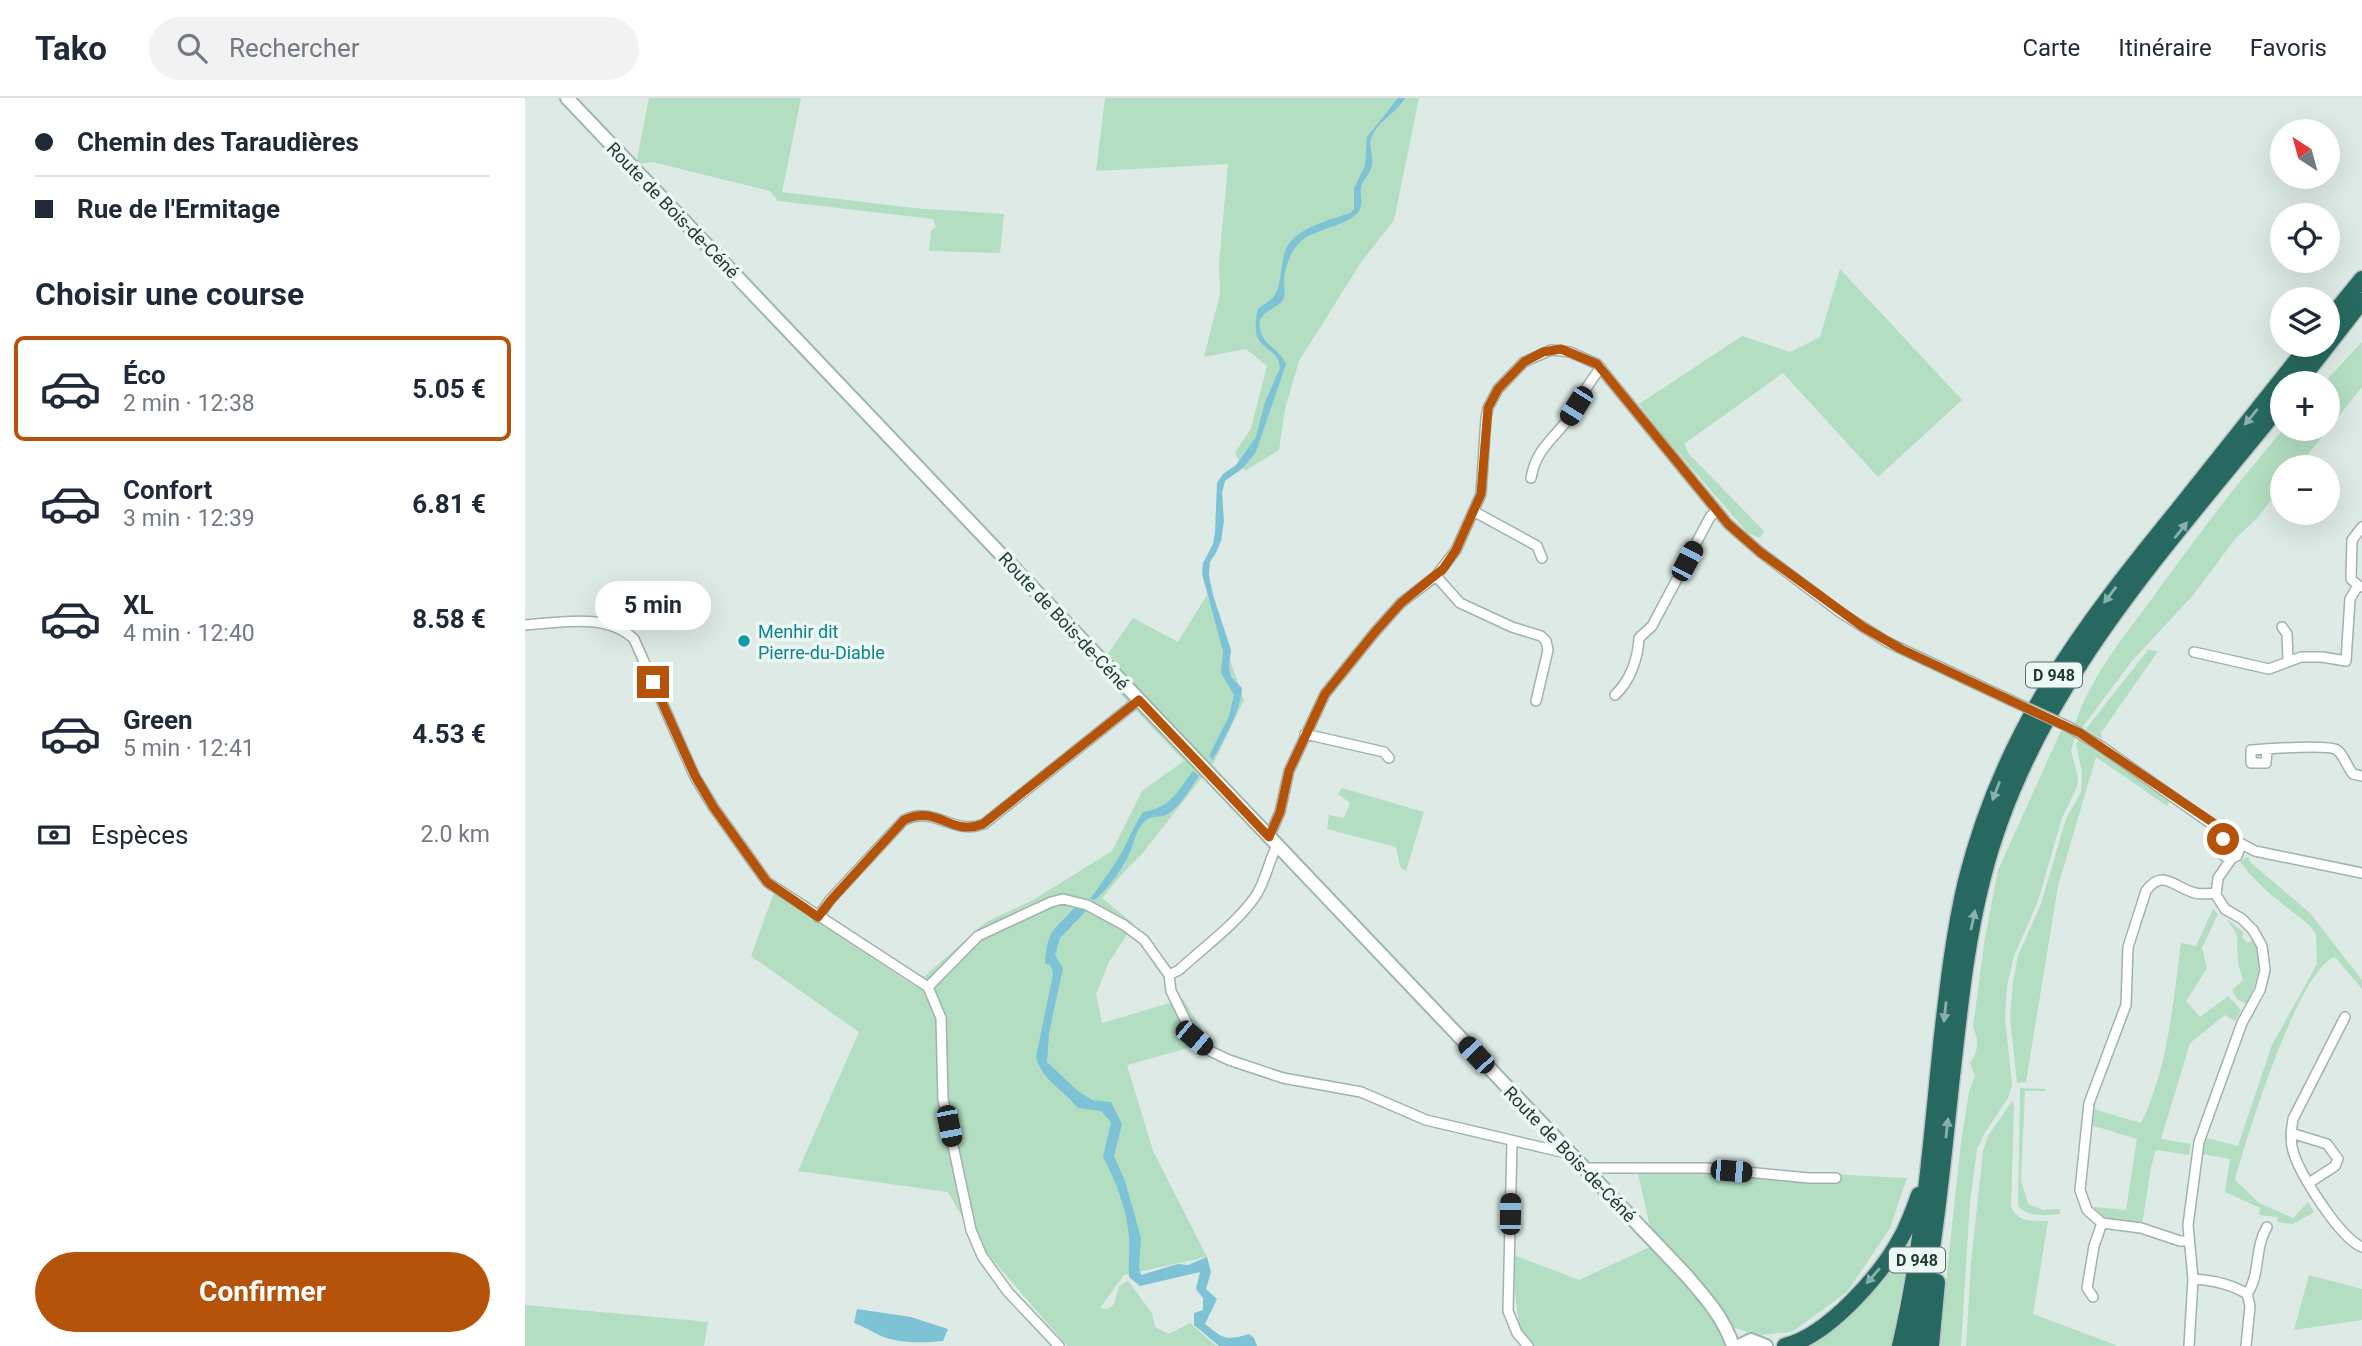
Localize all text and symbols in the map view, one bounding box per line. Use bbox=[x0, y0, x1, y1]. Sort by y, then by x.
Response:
search box bbox=[149, 17, 639, 80]
text: Tako bbox=[35, 29, 107, 68]
icon: search bbox=[173, 29, 211, 67]
text: Rechercher bbox=[229, 33, 360, 63]
text: Carte bbox=[2022, 34, 2080, 62]
text: Itinéraire bbox=[2118, 34, 2212, 62]
text: Favoris bbox=[2250, 34, 2327, 62]
north arrow bbox=[2270, 119, 2340, 189]
map controls bbox=[2270, 119, 2340, 525]
text: Chemin des Taraudières bbox=[77, 127, 359, 157]
street label: Route de Bois-de-Céné bbox=[603, 138, 743, 282]
text: Rue de l'Ermitage bbox=[77, 194, 280, 224]
button: locate bbox=[2270, 203, 2340, 273]
text: Choisir une course bbox=[35, 275, 304, 313]
button: layers bbox=[2270, 287, 2340, 357]
icon: car bbox=[39, 357, 102, 420]
text: Éco bbox=[123, 360, 166, 390]
button: + bbox=[2270, 371, 2340, 441]
text: 5.05 € bbox=[412, 374, 486, 404]
car bbox=[1556, 383, 1597, 429]
text: 2 min · 12:38 bbox=[123, 390, 255, 417]
one-way arrow bbox=[2244, 408, 2259, 426]
button: − bbox=[2270, 455, 2340, 525]
icon: car bbox=[39, 472, 102, 535]
text: Confort bbox=[123, 475, 212, 505]
text: 6.81 € bbox=[412, 489, 486, 519]
text: 3 min · 12:39 bbox=[123, 505, 255, 532]
one-way arrow bbox=[2173, 521, 2188, 539]
car bbox=[1668, 538, 1707, 584]
street label: Route de Bois-de-Céné bbox=[995, 548, 1133, 694]
callout: 5 min bbox=[595, 580, 711, 630]
one-way arrow bbox=[2103, 586, 2117, 605]
icon: car bbox=[39, 587, 102, 650]
text: XL bbox=[123, 590, 154, 620]
text: 5 min bbox=[624, 592, 682, 619]
text: 8.58 € bbox=[412, 604, 486, 634]
text: 4 min · 12:40 bbox=[123, 620, 255, 647]
place label: Menhir dit Pierre-du-Diable bbox=[758, 621, 885, 663]
marker: Menhir dit Pierre-du-Diable bbox=[736, 633, 752, 649]
road number: D 948 bbox=[2026, 662, 2082, 688]
route end bbox=[637, 666, 669, 698]
icon: car bbox=[39, 702, 102, 765]
text: Green bbox=[123, 705, 193, 735]
text: 4.53 € bbox=[412, 719, 486, 749]
text: 5 min · 12:41 bbox=[123, 735, 255, 762]
one-way arrow bbox=[1990, 781, 2001, 802]
icon: cash bbox=[35, 816, 73, 854]
text: Espèces bbox=[91, 820, 188, 850]
text: 2.0 km bbox=[421, 821, 490, 848]
route start bbox=[2207, 823, 2239, 855]
one-way arrow bbox=[1968, 909, 1979, 931]
one-way arrow bbox=[1939, 1001, 1950, 1023]
car bbox=[1172, 1016, 1217, 1060]
car bbox=[1454, 1032, 1499, 1078]
street label: Route de Bois-de-Céné bbox=[1500, 1082, 1640, 1226]
car bbox=[935, 1103, 964, 1149]
one-way arrow bbox=[1941, 1117, 1952, 1139]
car bbox=[1710, 1159, 1753, 1183]
car bbox=[1500, 1193, 1521, 1235]
road number: D 948 bbox=[1889, 1248, 1945, 1272]
button: Confirmer bbox=[35, 1252, 490, 1332]
one-way arrow bbox=[1865, 1267, 1881, 1285]

